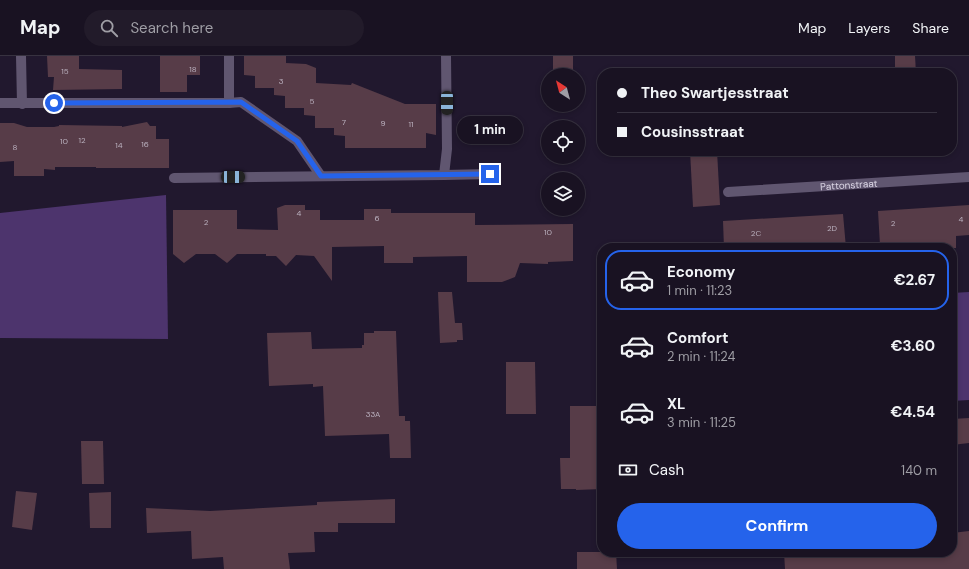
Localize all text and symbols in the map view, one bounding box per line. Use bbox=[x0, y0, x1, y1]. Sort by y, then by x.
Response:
search box bbox=[84, 10, 364, 46]
text: Map bbox=[20, 15, 60, 40]
icon: search bbox=[98, 17, 120, 39]
text: Search here bbox=[130, 18, 213, 38]
text: Map bbox=[798, 19, 826, 37]
text: Layers bbox=[848, 19, 890, 37]
text: Share bbox=[912, 19, 949, 37]
house number: 18 bbox=[189, 64, 197, 74]
house number: 15 bbox=[61, 66, 69, 76]
north arrow bbox=[541, 68, 585, 112]
map controls bbox=[541, 68, 585, 216]
house number: 3 bbox=[279, 76, 284, 86]
text: Theo Swartjesstraat bbox=[641, 83, 789, 103]
car bbox=[441, 91, 453, 115]
route start bbox=[45, 94, 63, 112]
house number: 5 bbox=[310, 96, 315, 106]
callout: 1 min bbox=[457, 116, 523, 144]
house number: 7 bbox=[342, 117, 346, 127]
house number: 9 bbox=[380, 118, 386, 128]
house number: 11 bbox=[409, 119, 414, 129]
button: locate bbox=[541, 120, 585, 164]
text: 1 min bbox=[474, 121, 506, 138]
text: Cousinsstraat bbox=[641, 122, 744, 142]
house number: 12 bbox=[78, 135, 86, 145]
house number: 10 bbox=[60, 136, 69, 146]
house number: 16 bbox=[141, 139, 149, 149]
house number: 14 bbox=[115, 140, 123, 150]
house number: 8 bbox=[13, 142, 18, 152]
route end bbox=[481, 165, 499, 183]
car bbox=[221, 171, 245, 183]
button: layers bbox=[541, 172, 585, 216]
street label: Pattonstraat bbox=[820, 176, 878, 193]
house number: 4 bbox=[297, 208, 302, 218]
house number: 6 bbox=[374, 213, 380, 223]
house number: 4 bbox=[959, 214, 964, 224]
house number: 2 bbox=[204, 217, 209, 227]
house number: 2 bbox=[891, 218, 896, 228]
house number: 2D bbox=[827, 223, 838, 233]
house number: 10 bbox=[544, 227, 553, 237]
house number: 2C bbox=[751, 228, 761, 238]
icon: car bbox=[619, 262, 655, 298]
text: Economy bbox=[667, 262, 735, 282]
text: €2.67 bbox=[894, 270, 935, 290]
text: 1 min · 11:23 bbox=[667, 282, 732, 299]
icon: car bbox=[619, 328, 655, 364]
text: Comfort bbox=[667, 328, 728, 348]
text: €3.60 bbox=[891, 336, 935, 356]
text: 2 min · 11:24 bbox=[667, 348, 736, 365]
icon: car bbox=[619, 394, 655, 430]
text: XL bbox=[667, 394, 685, 414]
text: €4.54 bbox=[891, 402, 935, 422]
house number: 33A bbox=[366, 409, 381, 419]
text: 3 min · 11:25 bbox=[667, 414, 736, 431]
icon: cash bbox=[617, 459, 639, 481]
text: Cash bbox=[649, 460, 684, 480]
text: 140 m bbox=[901, 462, 937, 479]
button: Confirm bbox=[617, 503, 937, 549]

